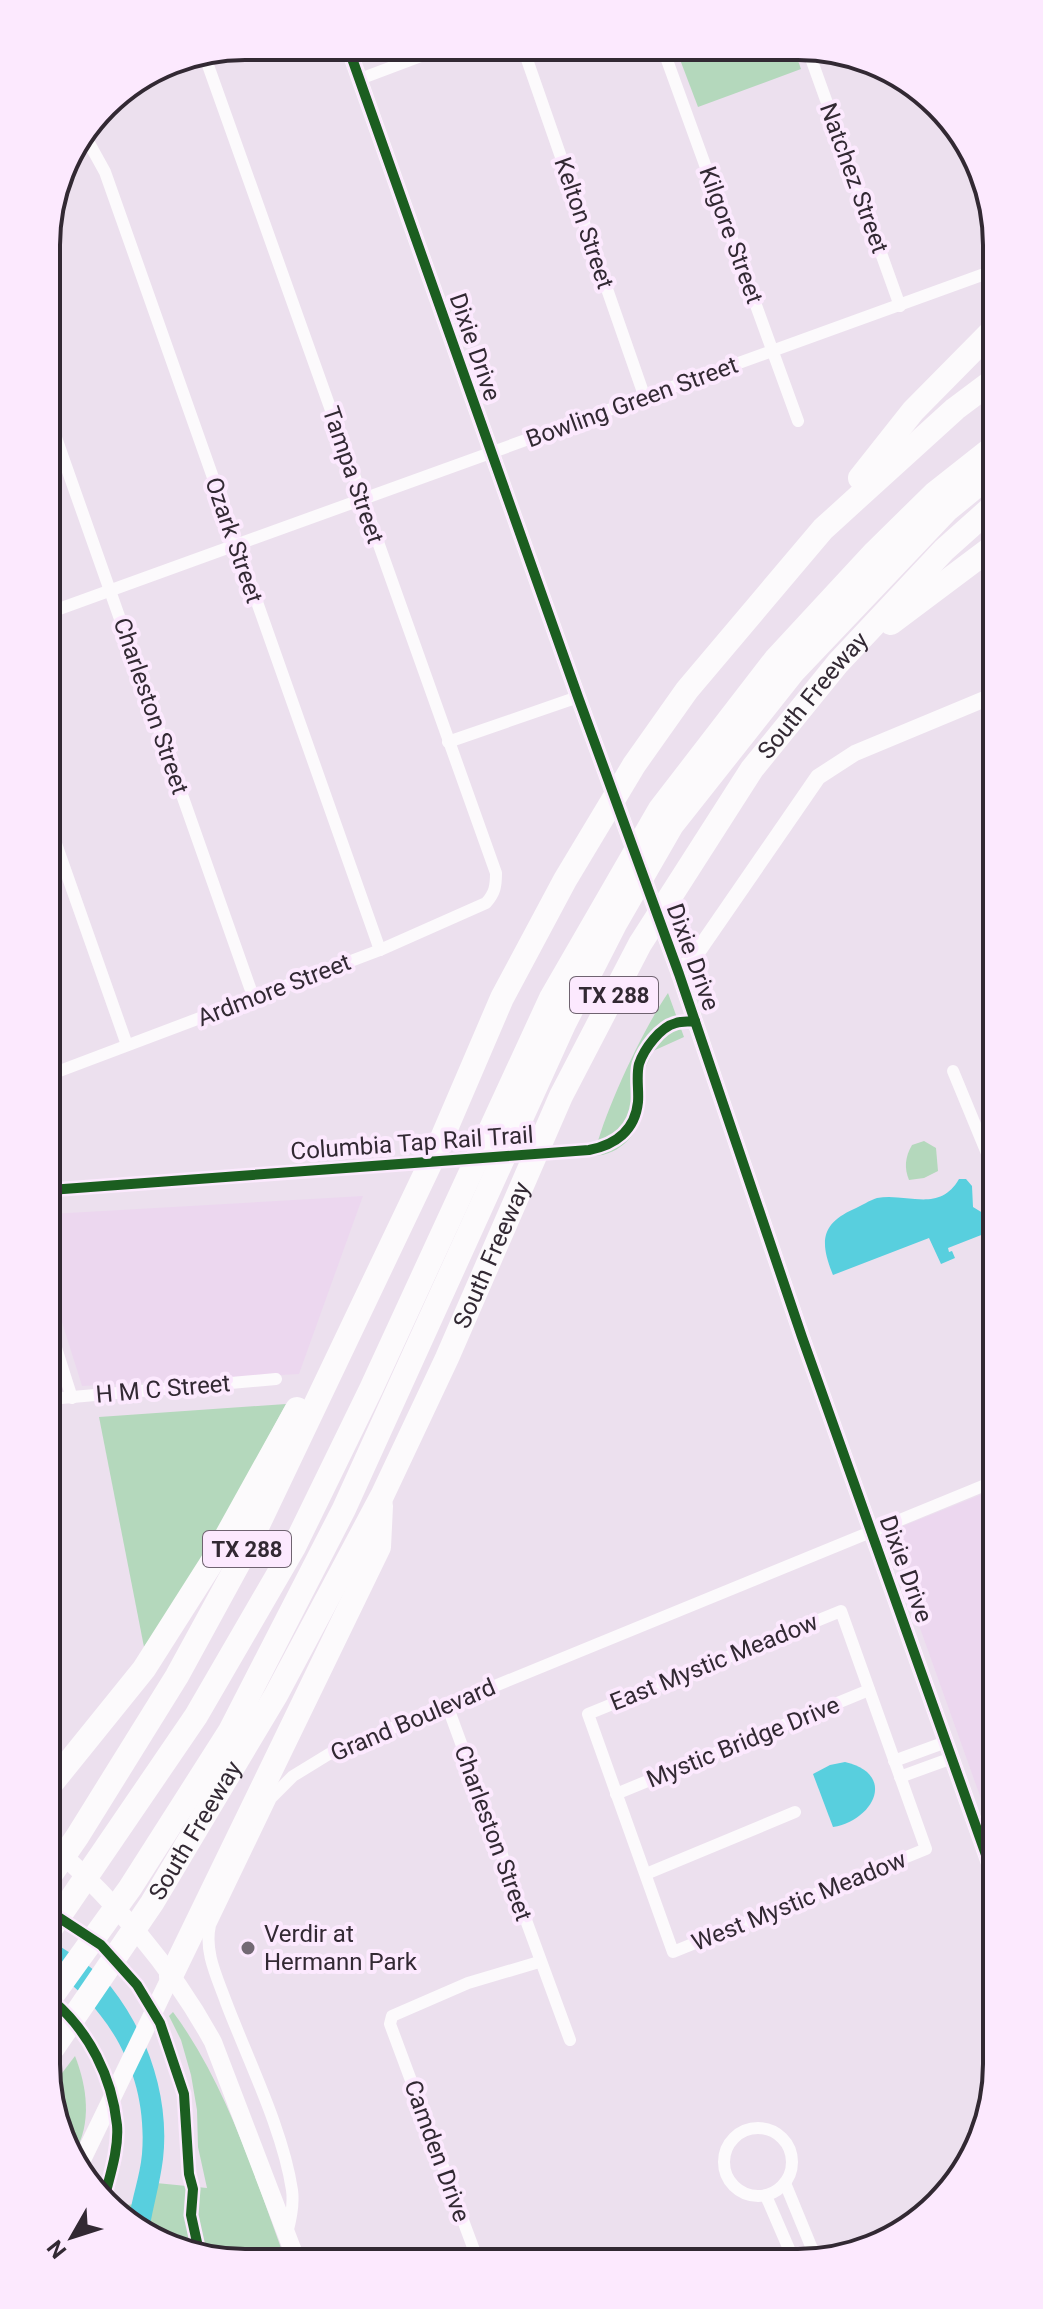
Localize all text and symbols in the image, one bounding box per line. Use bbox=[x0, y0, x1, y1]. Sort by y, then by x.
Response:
street label: Natchez Street bbox=[814, 99, 894, 257]
street label: Kelton Street bbox=[548, 154, 620, 293]
street label: Kilgore Street bbox=[693, 163, 769, 307]
street label: Dixie Drive bbox=[444, 290, 506, 404]
street label: Bowling Green Street bbox=[522, 351, 742, 453]
street label: Tampa Street bbox=[316, 403, 390, 547]
street label: Ozark Street bbox=[199, 473, 269, 607]
street label: Charleston Street bbox=[108, 614, 194, 798]
street label: South Freeway bbox=[752, 626, 874, 765]
street label: Dixie Drive bbox=[661, 900, 725, 1014]
street label: Ardmore Street bbox=[193, 948, 355, 1032]
road number: TX 288 bbox=[570, 977, 658, 1013]
street label: Columbia Tap Rail Trail bbox=[290, 1121, 534, 1165]
street label: South Freeway bbox=[448, 1177, 536, 1333]
street label: H M C Street bbox=[95, 1369, 232, 1409]
street label: Dixie Drive bbox=[874, 1512, 938, 1626]
road number: TX 288 bbox=[203, 1531, 291, 1567]
street label: East Mystic Meadow bbox=[606, 1607, 822, 1717]
street label: Grand Boulevard bbox=[327, 1673, 499, 1767]
street label: Mystic Bridge Drive bbox=[643, 1691, 843, 1793]
street label: Charleston Street bbox=[448, 1741, 538, 1925]
street label: South Freeway bbox=[143, 1755, 248, 1905]
street label: West Mystic Meadow bbox=[688, 1845, 910, 1957]
place label: Verdir at Hermann Park bbox=[264, 1920, 418, 1976]
marker: Verdir at Hermann Park bbox=[239, 1939, 257, 1957]
street label: Camden Drive bbox=[398, 2076, 476, 2226]
north arrow bbox=[32, 2197, 112, 2277]
text: N bbox=[42, 2235, 71, 2263]

